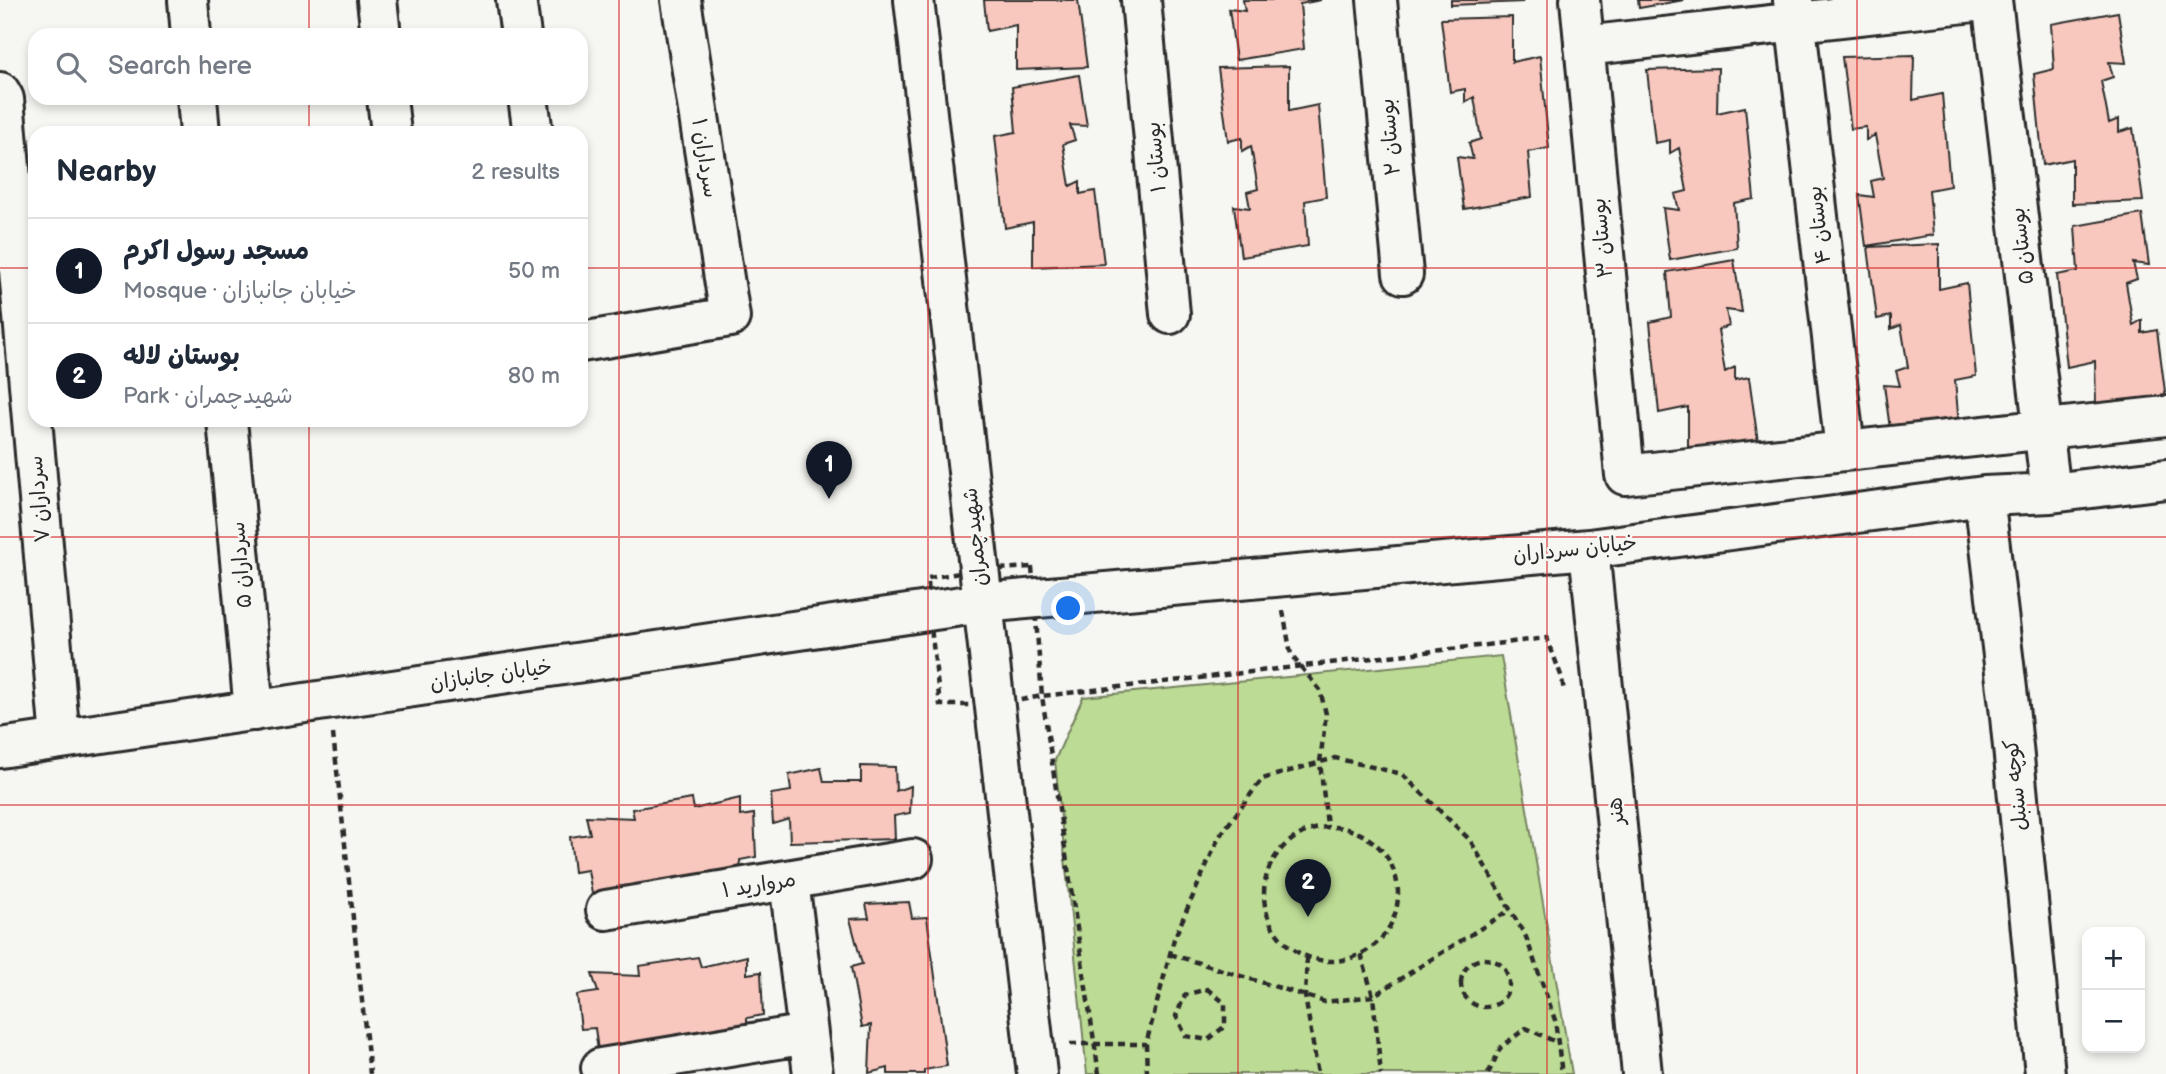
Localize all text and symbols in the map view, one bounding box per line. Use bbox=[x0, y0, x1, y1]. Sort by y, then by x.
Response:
search box bbox=[28, 28, 588, 105]
icon: search bbox=[52, 48, 90, 86]
text: Search here bbox=[108, 51, 252, 82]
street label: بوستان ۲ bbox=[1374, 97, 1406, 177]
street label: سرداران ۱ bbox=[686, 117, 724, 199]
street label: بوستان ۱ bbox=[1140, 121, 1172, 193]
text: Nearby bbox=[56, 154, 156, 190]
text: 2 results bbox=[471, 158, 560, 186]
street label: بوستان ۴ bbox=[1802, 184, 1836, 266]
street label: بوستان ۳ bbox=[1586, 197, 1618, 279]
street label: بوستان ۵ bbox=[2005, 206, 2039, 286]
text: مسجد رسول اکرم bbox=[123, 236, 309, 267]
text: 1 bbox=[74, 257, 84, 285]
text: 50 m bbox=[508, 257, 560, 285]
text: Mosque · خیابان جانبازان bbox=[123, 277, 357, 305]
text: بوستان لاله bbox=[123, 341, 240, 372]
text: 2 bbox=[72, 362, 86, 390]
text: 80 m bbox=[508, 362, 560, 390]
text: Park · شهیدچمران bbox=[123, 382, 293, 410]
pin: 1 bbox=[806, 441, 852, 499]
street label: سرداران ۷ bbox=[23, 454, 55, 544]
street label: شهیدچمران bbox=[957, 486, 993, 588]
street label: سرداران ۵ bbox=[225, 521, 257, 609]
street label: خیابان سرداران bbox=[1512, 530, 1638, 568]
your location bbox=[1051, 591, 1085, 625]
street label: خیابان جانبازان bbox=[428, 654, 554, 696]
street label: کوچه سنبل bbox=[1999, 738, 2033, 832]
street label: هنر bbox=[1602, 796, 1630, 828]
pin: 2 bbox=[1285, 859, 1331, 917]
street label: مروارید ۱ bbox=[720, 867, 798, 903]
map controls bbox=[2082, 927, 2145, 1053]
button: + bbox=[2082, 927, 2145, 990]
button: − bbox=[2082, 990, 2145, 1053]

